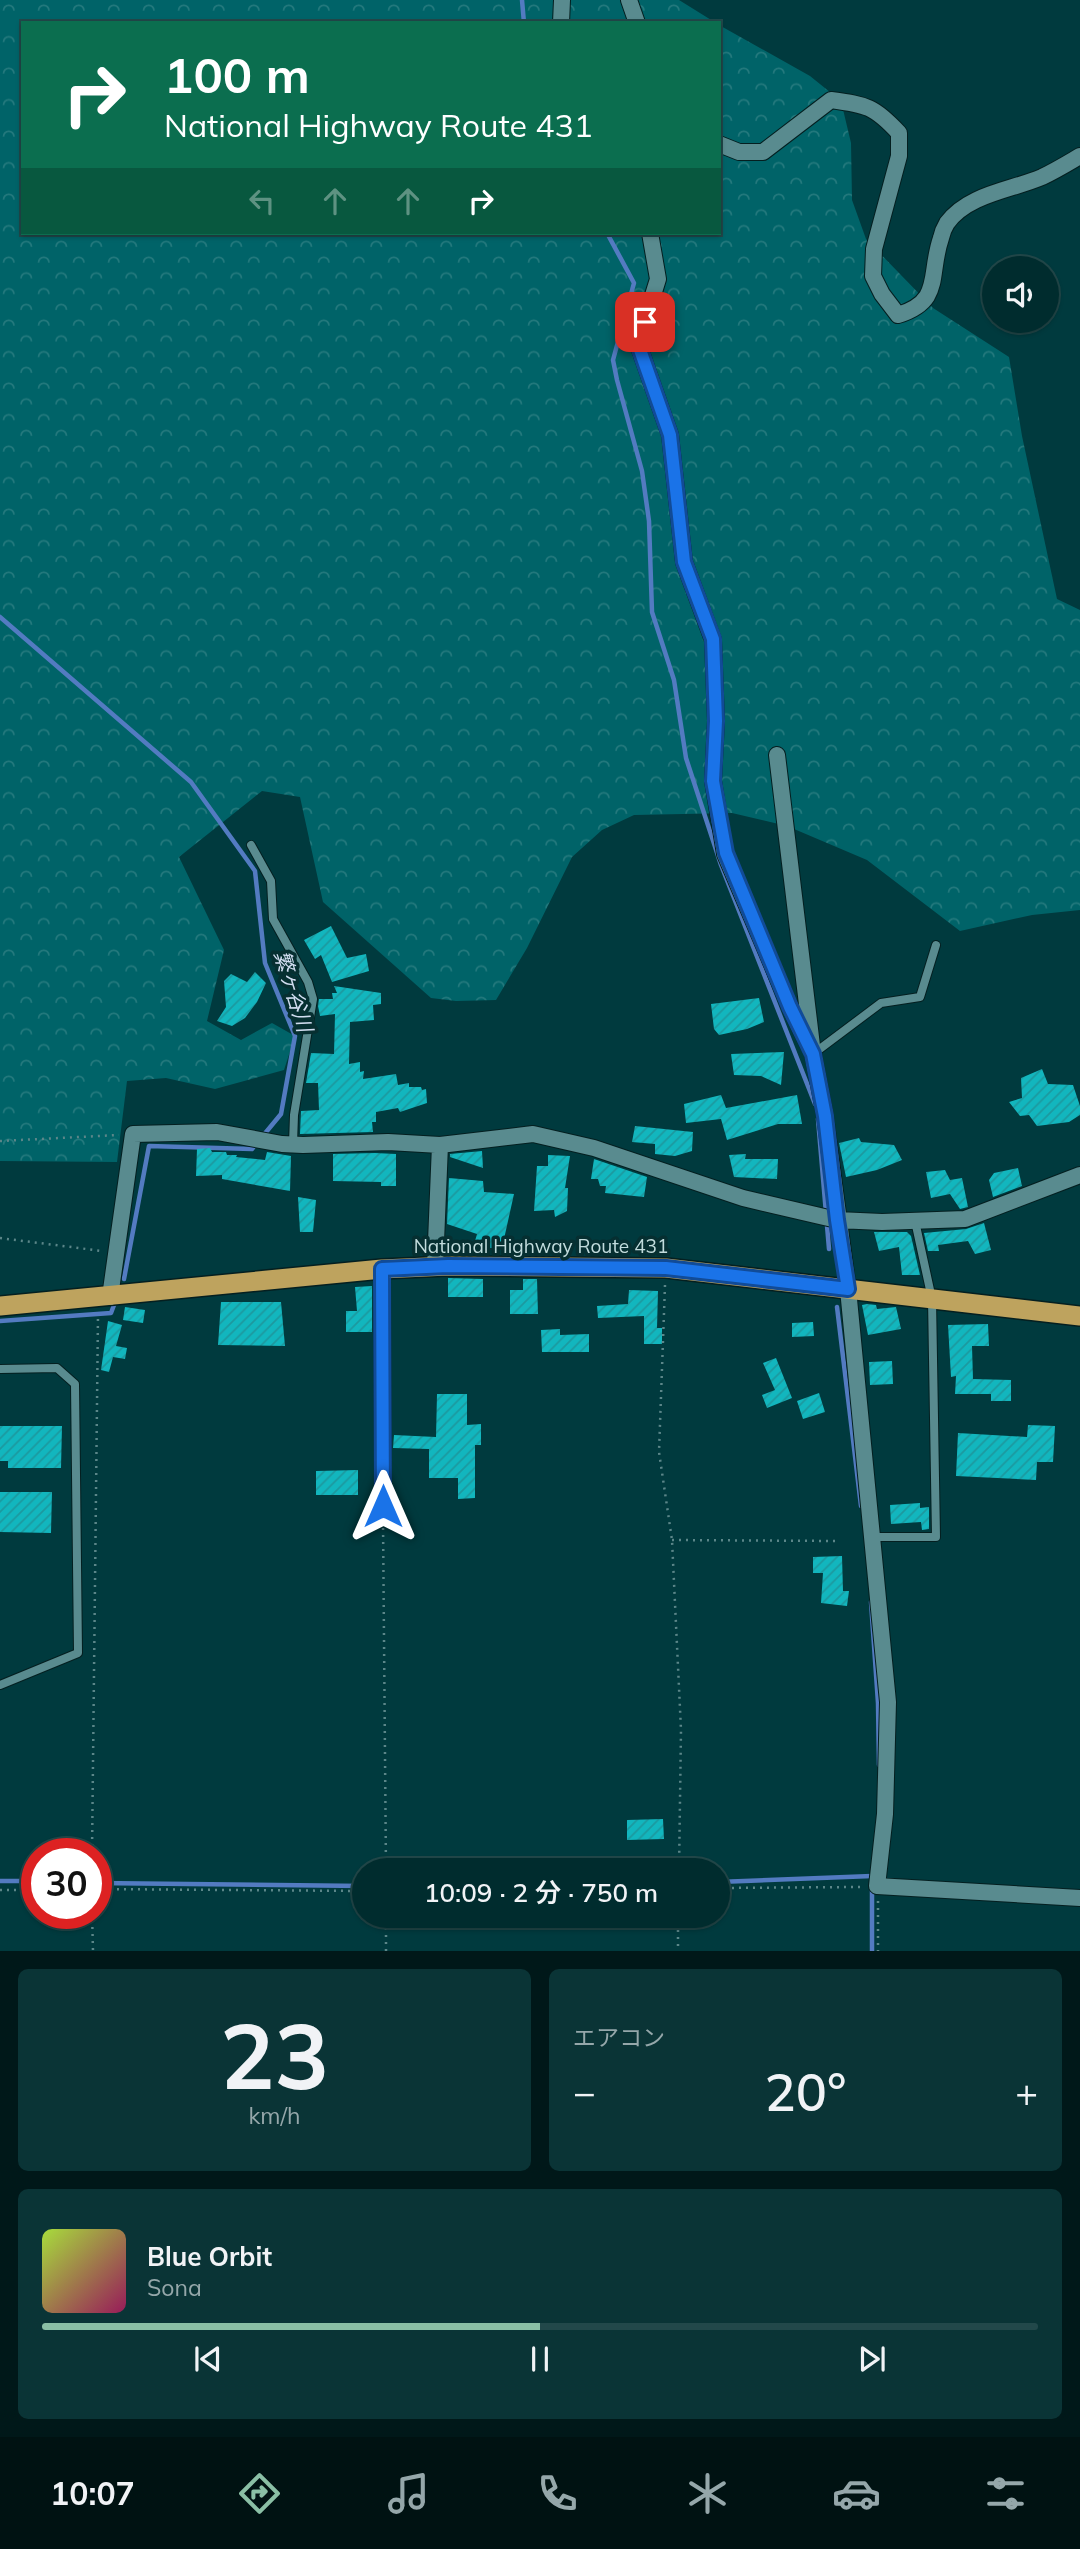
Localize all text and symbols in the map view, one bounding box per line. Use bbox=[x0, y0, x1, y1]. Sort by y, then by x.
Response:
text: 100 m bbox=[164, 44, 310, 105]
icon: right bbox=[49, 49, 140, 140]
text: National Highway Route 431 bbox=[164, 105, 593, 145]
icon: left bbox=[243, 182, 281, 220]
icon: ahead bbox=[316, 182, 354, 220]
icon: ahead bbox=[389, 182, 427, 220]
icon: right bbox=[462, 182, 500, 220]
map controls bbox=[982, 256, 1059, 333]
button: sound bbox=[982, 256, 1059, 333]
pin bbox=[615, 292, 675, 352]
icon: arrive bbox=[626, 303, 664, 341]
water label: 繁ヶ谷川 bbox=[269, 947, 319, 1037]
street label: National Highway Route 431 bbox=[414, 1234, 668, 1258]
position arrow bbox=[346, 1469, 420, 1543]
speed limit sign: 30 bbox=[21, 1838, 112, 1929]
text: 10:09 · 2 分 · 750 m bbox=[424, 1876, 658, 1909]
text: 23 bbox=[220, 1998, 329, 2112]
text: エアコン bbox=[573, 2023, 665, 2052]
text: 20° bbox=[765, 2059, 846, 2124]
text: − bbox=[573, 2068, 596, 2116]
text: + bbox=[1015, 2068, 1038, 2116]
text: km/h bbox=[248, 2101, 301, 2130]
text: Blue Orbit bbox=[147, 2240, 272, 2273]
text: Sona bbox=[147, 2273, 202, 2302]
icon: previous bbox=[189, 2340, 227, 2378]
icon: pause bbox=[521, 2340, 559, 2378]
icon: next bbox=[853, 2340, 891, 2378]
icon: directions bbox=[235, 2469, 284, 2518]
icon: music bbox=[384, 2469, 433, 2518]
icon: phone bbox=[533, 2469, 582, 2518]
icon: climate bbox=[683, 2469, 732, 2518]
icon: car bbox=[832, 2469, 881, 2518]
icon: filters bbox=[981, 2469, 1030, 2518]
text: 10:07 bbox=[50, 2473, 135, 2513]

